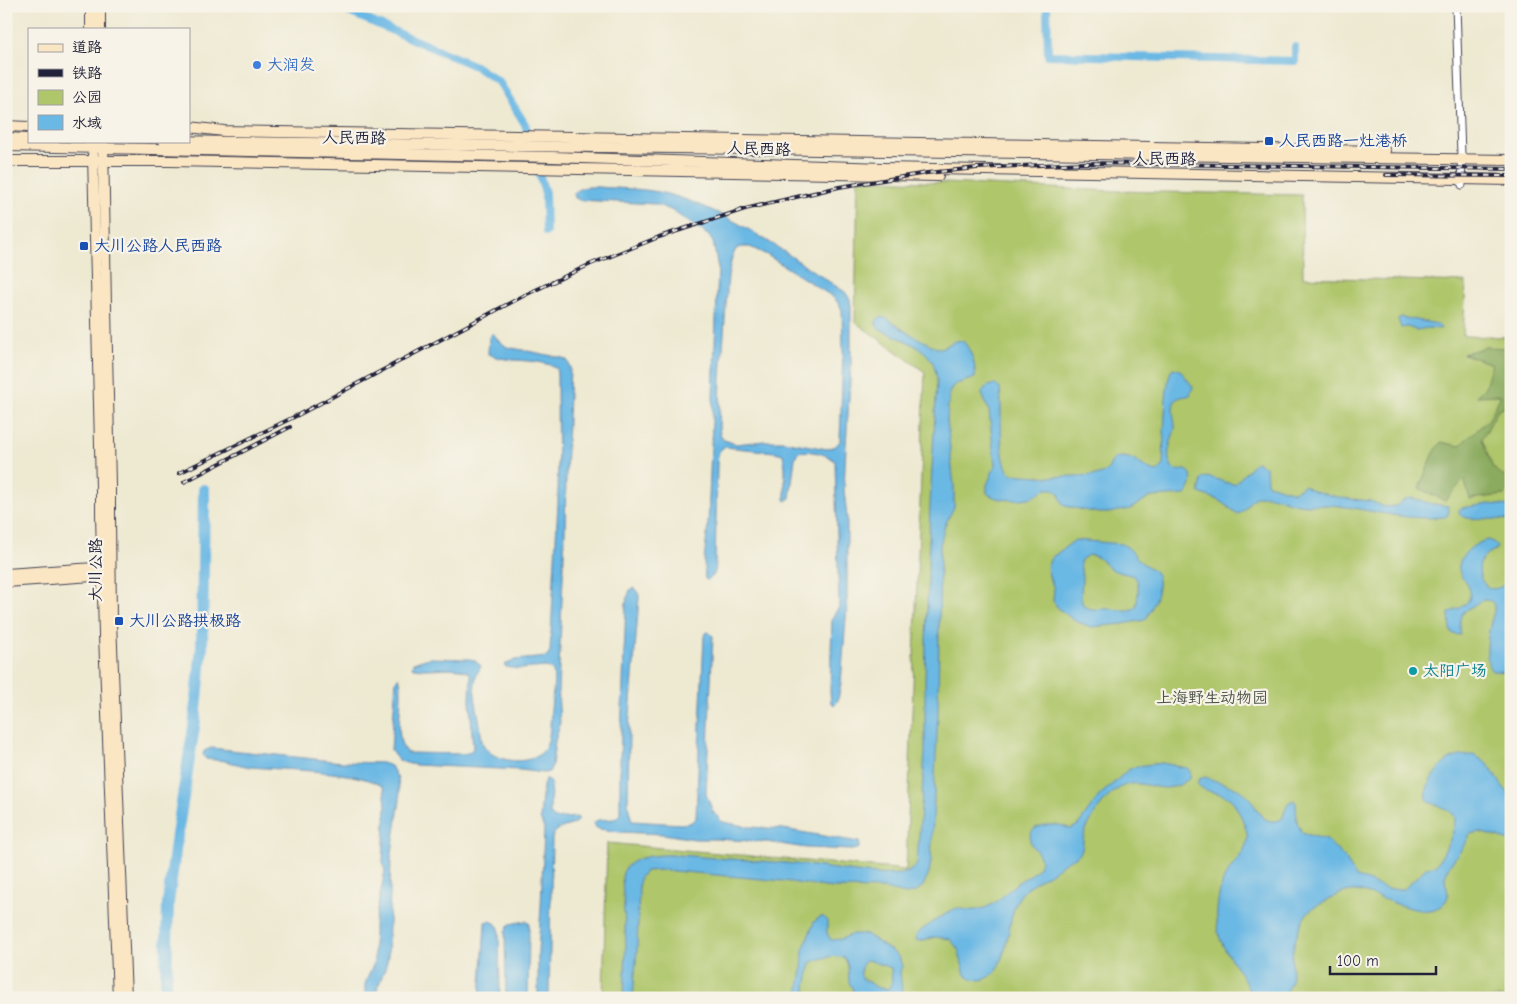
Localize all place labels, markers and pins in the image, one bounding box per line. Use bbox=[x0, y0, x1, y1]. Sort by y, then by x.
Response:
place label: 大润发 bbox=[267, 56, 315, 74]
marker: 大润发 bbox=[251, 59, 263, 71]
place label: 人民西路一灶港桥 bbox=[1279, 132, 1407, 150]
marker: 人民西路一灶港桥 bbox=[1263, 135, 1275, 147]
place label: 大川公路人民西路 bbox=[94, 237, 222, 255]
marker: 大川公路人民西路 bbox=[78, 240, 90, 252]
place label: 大川公路拱极路 bbox=[129, 612, 241, 630]
marker: 大川公路拱极路 bbox=[113, 615, 125, 627]
place label: 太阳广场 bbox=[1423, 662, 1487, 680]
marker: 太阳广场 bbox=[1407, 665, 1419, 677]

